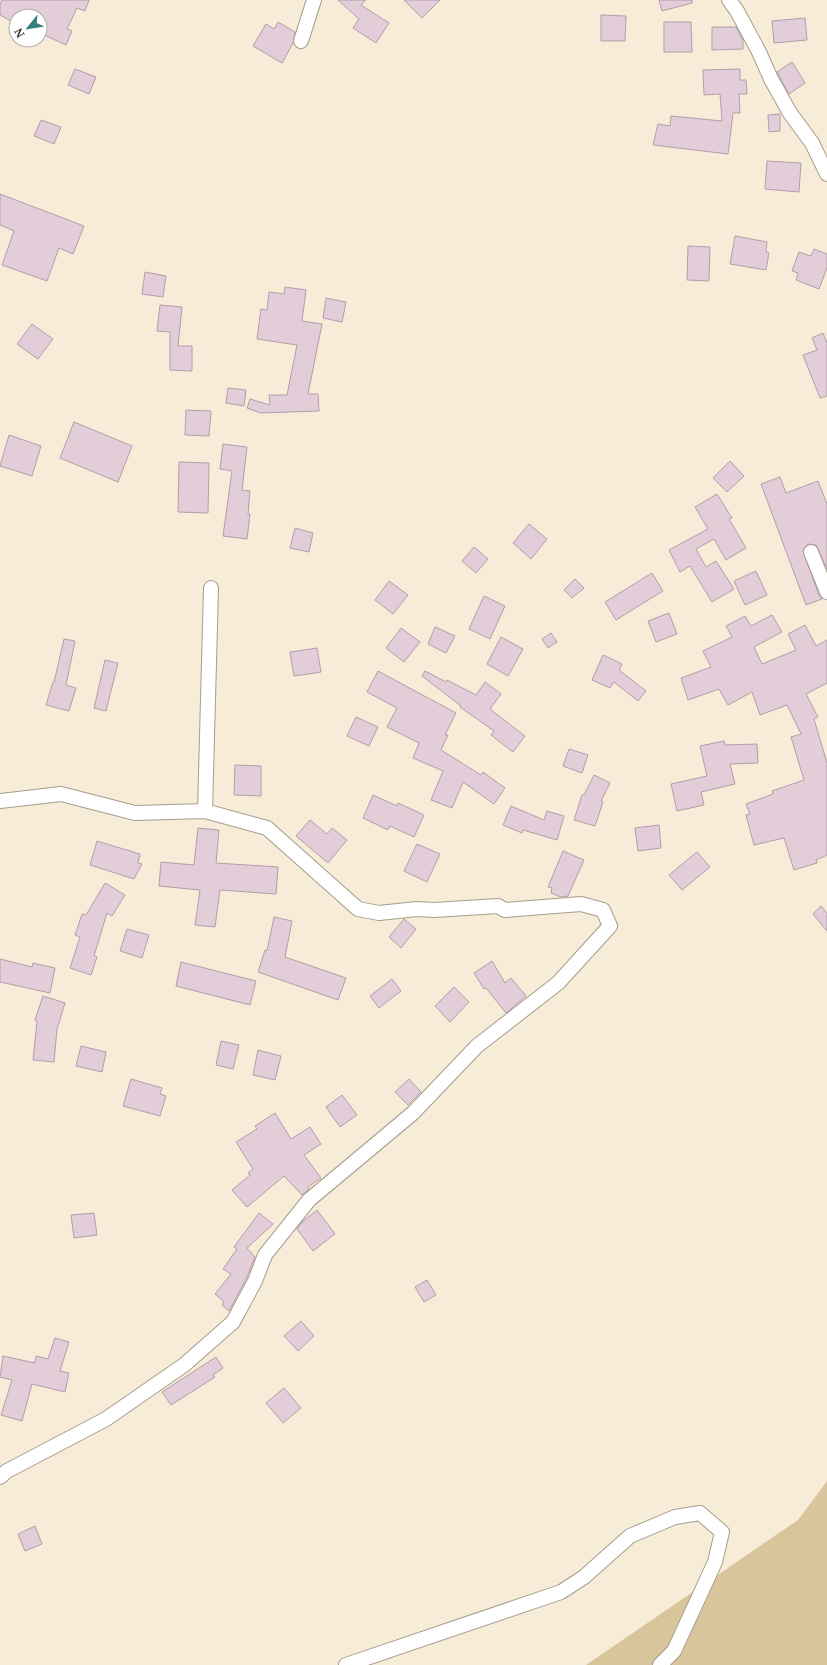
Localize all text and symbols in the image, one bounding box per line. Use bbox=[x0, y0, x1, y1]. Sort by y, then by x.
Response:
north arrow bbox=[8, 8, 48, 48]
text: N bbox=[10, 25, 28, 41]

